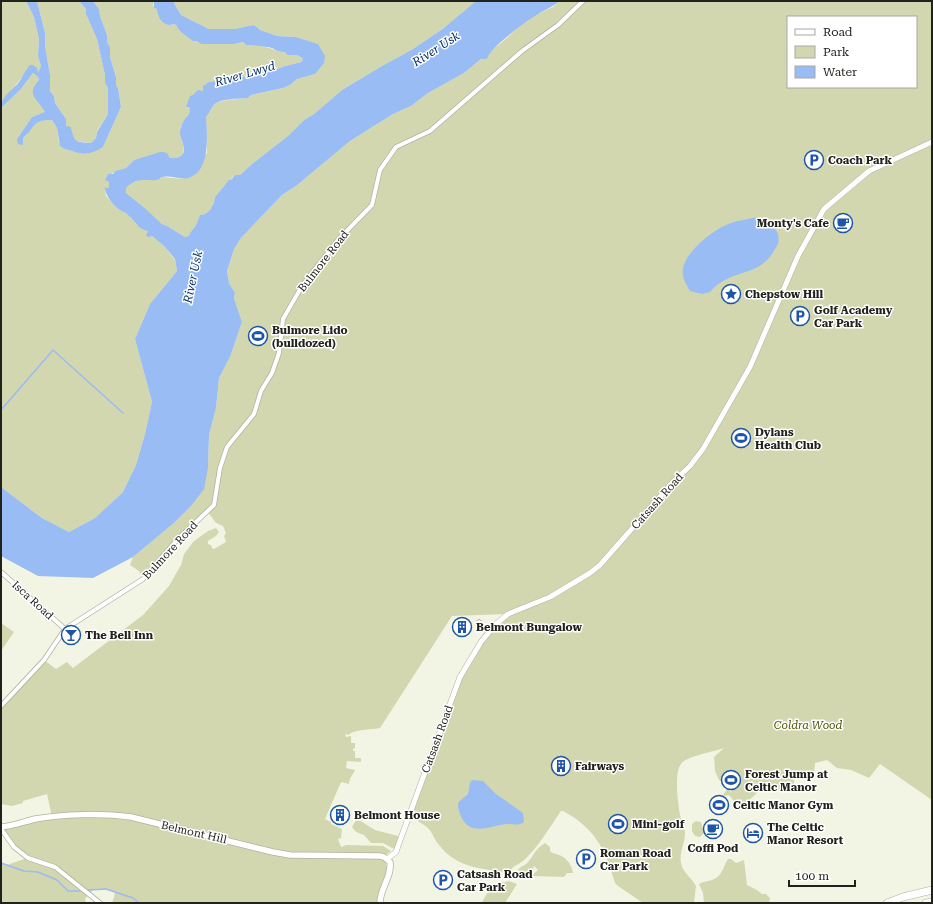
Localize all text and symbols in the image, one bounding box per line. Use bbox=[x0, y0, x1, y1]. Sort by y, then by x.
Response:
legend bbox=[787, 16, 917, 88]
text: Road bbox=[823, 25, 853, 39]
water label: River Usk bbox=[409, 28, 463, 70]
text: Park bbox=[823, 45, 850, 59]
water label: River Lwyd bbox=[212, 59, 277, 90]
text: Water bbox=[823, 65, 857, 79]
parking icon: Coach Park bbox=[803, 149, 825, 171]
place label: Coach Park bbox=[828, 154, 893, 167]
cafe icon: Monty's Cafe bbox=[832, 212, 854, 234]
place label: Monty's Cafe bbox=[757, 217, 830, 230]
street label: Bulmore Road bbox=[295, 228, 351, 295]
water label: River Usk bbox=[180, 249, 205, 306]
place icon: Chepstow Hill bbox=[720, 283, 742, 305]
place label: Chepstow Hill bbox=[745, 288, 823, 301]
place label: Golf Academy Car Park bbox=[814, 304, 893, 330]
parking icon: Golf Academy Car Park bbox=[789, 305, 811, 327]
place label: Bulmore Lido (bulldozed) bbox=[272, 324, 348, 350]
sports icon: Bulmore Lido (bulldozed) bbox=[247, 325, 269, 347]
place label: Dylans Health Club bbox=[755, 426, 821, 452]
sports icon: Dylans Health Club bbox=[730, 427, 752, 449]
street label: Catsash Road bbox=[629, 471, 686, 532]
street label: Bulmore Road bbox=[140, 519, 201, 582]
street label: Isca Road bbox=[9, 578, 56, 622]
building icon: Belmont Bungalow bbox=[451, 616, 473, 638]
place label: Belmont Bungalow bbox=[476, 621, 582, 634]
bar icon: The Bell Inn bbox=[60, 624, 82, 646]
place label: The Bell Inn bbox=[85, 629, 154, 642]
street label: Catsash Road bbox=[419, 704, 456, 775]
park label: Coldra Wood bbox=[774, 719, 842, 732]
building icon: Fairways bbox=[550, 755, 572, 777]
place label: Fairways bbox=[575, 760, 624, 773]
place label: Forest Jump at Celtic Manor bbox=[745, 768, 829, 794]
sports icon: Forest Jump at Celtic Manor bbox=[720, 769, 742, 791]
sports icon: Celtic Manor Gym bbox=[708, 794, 730, 816]
place label: Celtic Manor Gym bbox=[733, 799, 834, 812]
building icon: Belmont House bbox=[329, 804, 351, 826]
place label: Belmont House bbox=[354, 809, 440, 822]
sports icon: Mini-golf bbox=[607, 813, 629, 835]
place label: Mini-golf bbox=[632, 818, 685, 831]
cafe icon: Coffi Pod bbox=[702, 818, 724, 840]
street label: Belmont Hill bbox=[160, 819, 229, 846]
place label: The Celtic Manor Resort bbox=[767, 821, 844, 847]
hotel icon: The Celtic Manor Resort bbox=[742, 822, 764, 844]
place label: Coffi Pod bbox=[688, 842, 739, 855]
place label: Roman Road Car Park bbox=[600, 847, 672, 873]
parking icon: Roman Road Car Park bbox=[575, 848, 597, 870]
scale bar bbox=[789, 862, 855, 888]
place label: Catsash Road Car Park bbox=[457, 868, 533, 894]
parking icon: Catsash Road Car Park bbox=[432, 869, 454, 891]
text: 100 m bbox=[795, 869, 829, 883]

